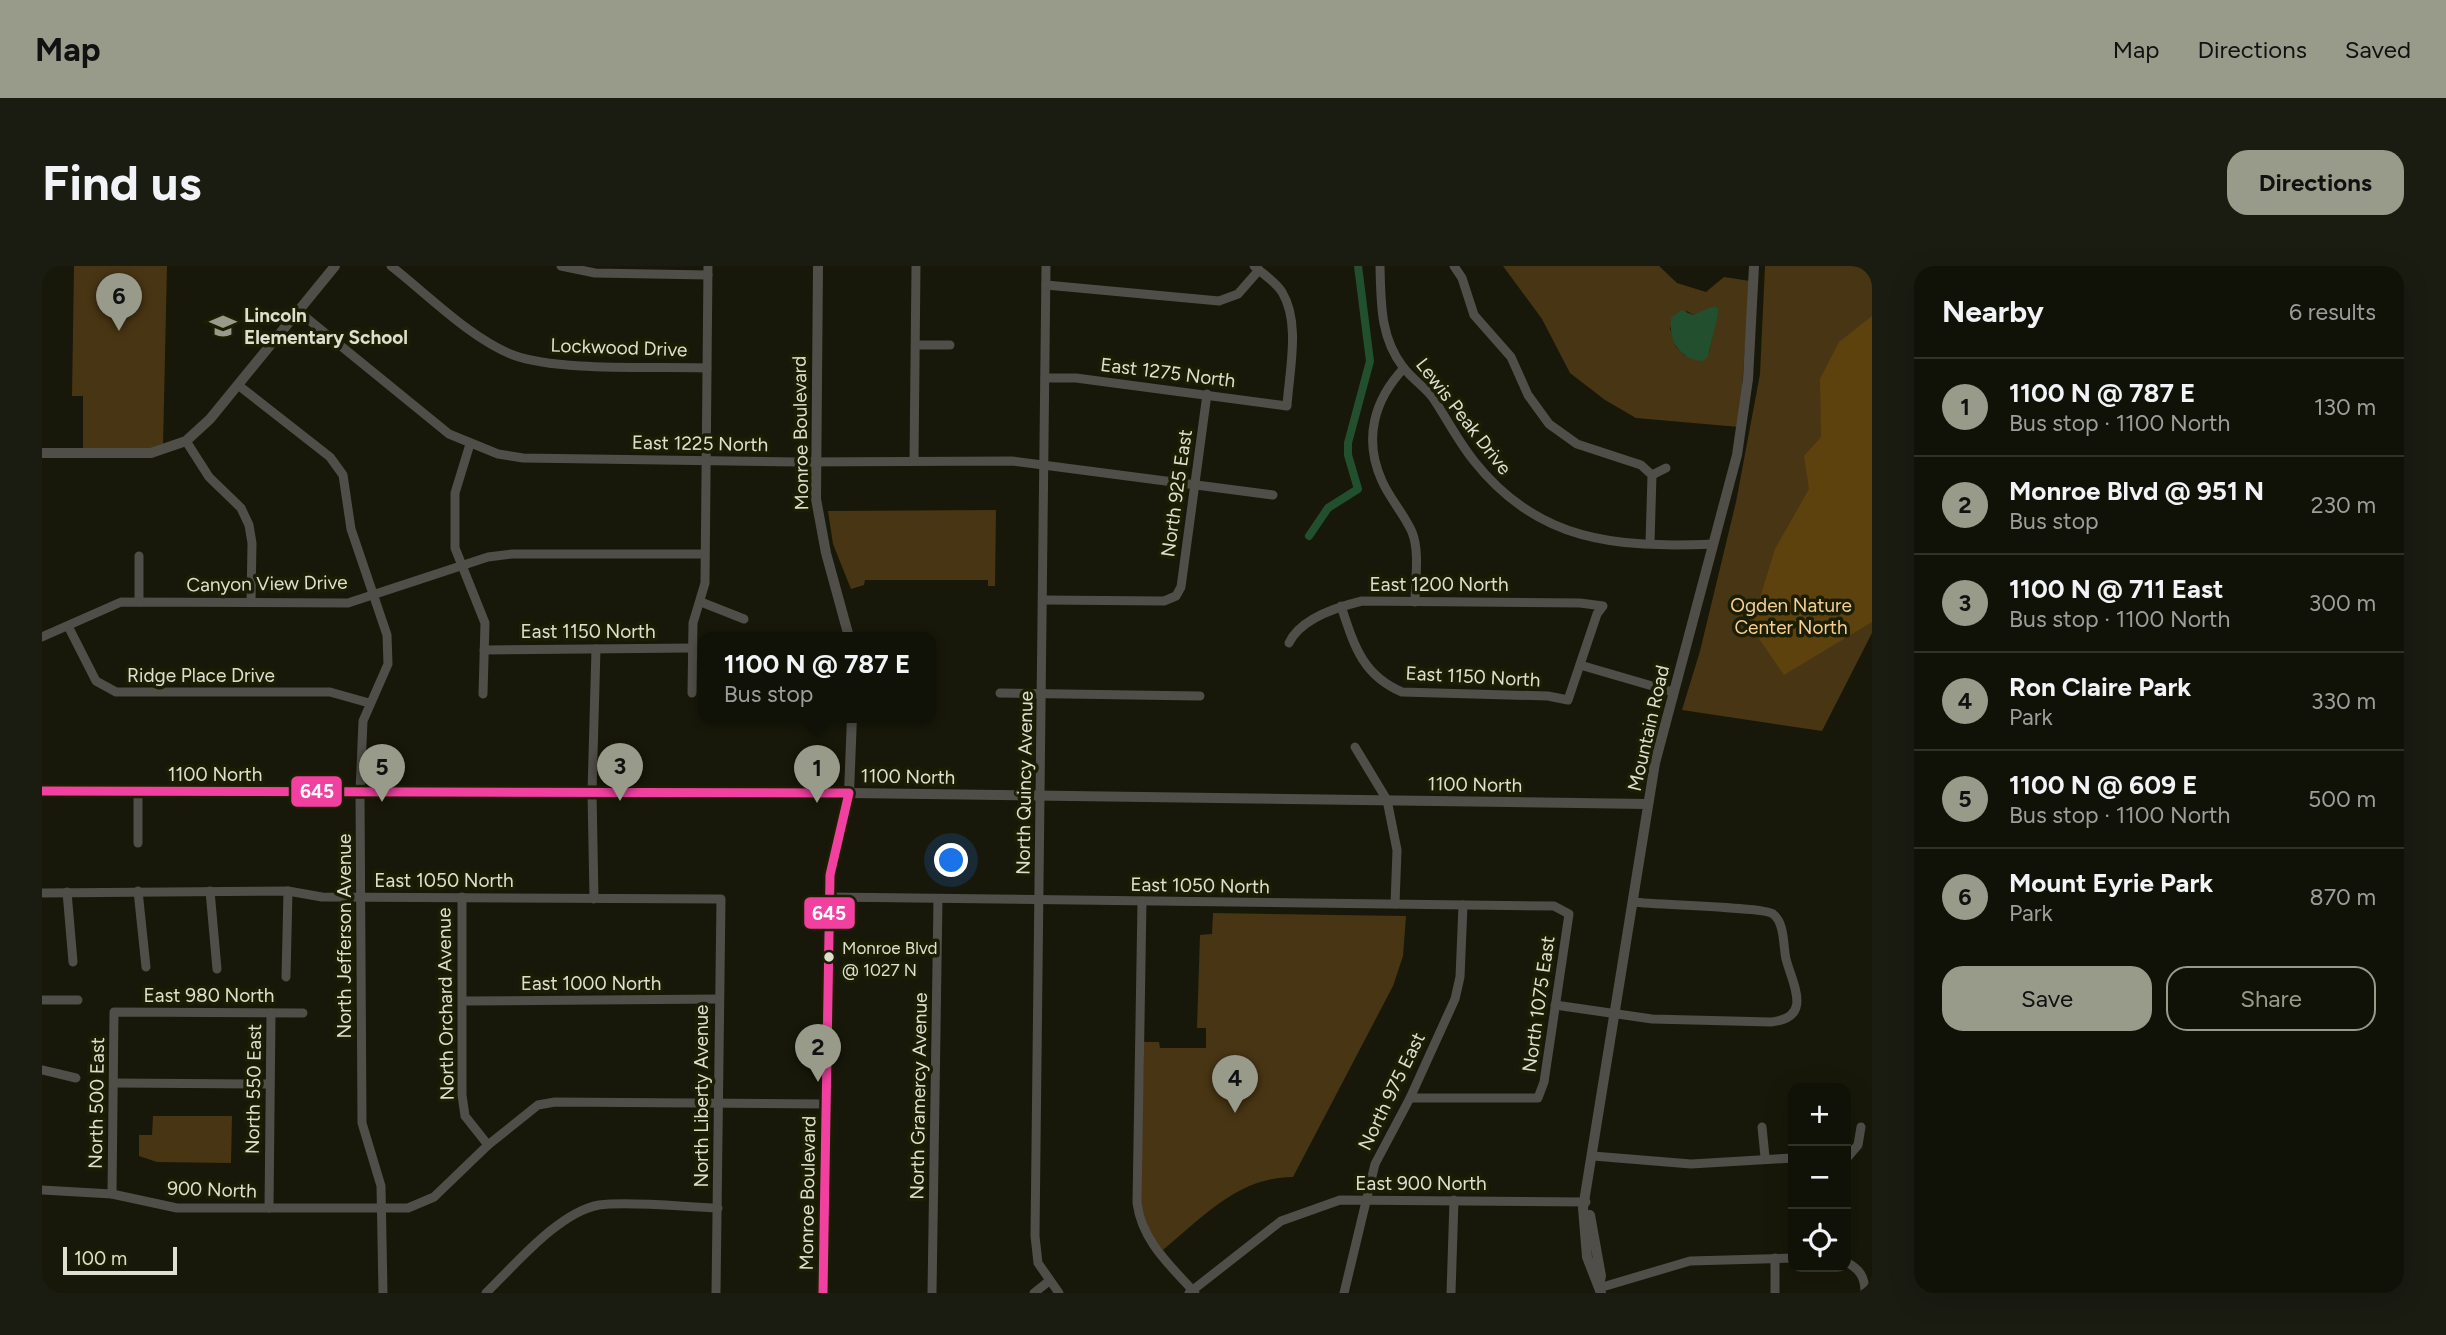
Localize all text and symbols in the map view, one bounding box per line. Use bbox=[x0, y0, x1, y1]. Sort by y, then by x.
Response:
text: Map bbox=[35, 30, 101, 69]
text: Map bbox=[2113, 35, 2159, 64]
text: Directions bbox=[2197, 35, 2307, 64]
text: Saved bbox=[2345, 35, 2411, 64]
button: Directions bbox=[2227, 150, 2404, 215]
text: Find us bbox=[42, 153, 201, 212]
pin: 6 bbox=[96, 273, 142, 331]
text: Nearby bbox=[1942, 293, 2044, 330]
text: 6 results bbox=[2289, 298, 2376, 326]
place label: Lincoln Elementary School bbox=[244, 304, 408, 349]
school or university icon: Lincoln Elementary School bbox=[208, 311, 238, 341]
street label: Lockwood Drive bbox=[550, 334, 688, 361]
street label: East 1275 North bbox=[1099, 353, 1237, 392]
street label: Lewis Peak Drive bbox=[1411, 353, 1516, 479]
street label: Monroe Boulevard bbox=[788, 355, 813, 511]
text: 1100 N @ 787 E bbox=[2009, 377, 2195, 409]
text: 1 bbox=[1960, 393, 1970, 421]
text: 130 m bbox=[2314, 393, 2376, 421]
text: Bus stop · 1100 North bbox=[2009, 409, 2230, 437]
street label: North 925 East bbox=[1156, 428, 1197, 558]
street label: East 1225 North bbox=[632, 431, 768, 456]
text: Monroe Blvd @ 951 N bbox=[2009, 475, 2264, 507]
text: 2 bbox=[1958, 491, 1972, 519]
text: 230 m bbox=[2311, 491, 2376, 519]
text: Bus stop bbox=[2009, 507, 2099, 535]
street label: Canyon View Drive bbox=[186, 571, 348, 596]
street label: East 1200 North bbox=[1369, 573, 1509, 596]
text: 1100 N @ 711 East bbox=[2009, 573, 2223, 605]
text: 3 bbox=[1959, 589, 1971, 617]
text: 300 m bbox=[2309, 589, 2376, 617]
park label: Ogden Nature Center North bbox=[1730, 594, 1852, 639]
text: Bus stop · 1100 North bbox=[2009, 605, 2230, 633]
street label: East 1150 North bbox=[520, 620, 656, 643]
popup bbox=[698, 632, 936, 723]
text: 1100 N @ 787 E bbox=[724, 648, 910, 680]
street label: East 1150 North bbox=[1405, 661, 1541, 692]
street label: Mountain Road bbox=[1623, 663, 1674, 793]
street label: Ridge Place Drive bbox=[127, 664, 275, 687]
text: Ron Claire Park bbox=[2009, 671, 2191, 703]
text: Bus stop bbox=[724, 680, 813, 708]
text: 4 bbox=[1958, 687, 1972, 715]
text: 330 m bbox=[2311, 687, 2376, 715]
street label: North Quincy Avenue bbox=[1011, 691, 1038, 875]
text: Park bbox=[2009, 703, 2053, 731]
pin: 3 bbox=[597, 743, 643, 801]
pin: 5 bbox=[359, 744, 405, 802]
pin: 1 bbox=[794, 745, 840, 803]
street label: 1100 North bbox=[168, 763, 262, 786]
street label: 1100 North bbox=[860, 764, 956, 789]
text: 1100 N @ 609 E bbox=[2009, 769, 2198, 801]
street label: 1100 North bbox=[1427, 772, 1523, 797]
line badge: 645 bbox=[290, 775, 343, 808]
text: 645 bbox=[300, 780, 334, 803]
text: 5 bbox=[1958, 785, 1972, 813]
text: 500 m bbox=[2308, 785, 2376, 813]
text: Bus stop · 1100 North bbox=[2009, 801, 2230, 829]
street label: North Jefferson Avenue bbox=[333, 834, 356, 1038]
your location bbox=[934, 843, 968, 877]
text: Mount Eyrie Park bbox=[2009, 867, 2213, 899]
street label: East 1050 North bbox=[374, 869, 514, 892]
street label: East 1050 North bbox=[1130, 873, 1270, 898]
text: 6 bbox=[1958, 883, 1972, 911]
text: 870 m bbox=[2310, 883, 2376, 911]
line badge: 645 bbox=[803, 896, 856, 930]
text: Park bbox=[2009, 899, 2053, 927]
text: 645 bbox=[812, 902, 846, 925]
street label: North Orchard Avenue bbox=[432, 907, 459, 1101]
street label: North 1075 East bbox=[1518, 934, 1559, 1074]
place label: Monroe Blvd @ 1027 N bbox=[842, 938, 938, 980]
marker: Monroe Blvd @ 1027 N bbox=[822, 950, 836, 964]
button: Save bbox=[1942, 966, 2152, 1031]
button: Share bbox=[2166, 966, 2376, 1031]
street label: East 1000 North bbox=[521, 972, 661, 995]
street label: East 980 North bbox=[144, 984, 274, 1007]
street label: North Gramercy Avenue bbox=[905, 992, 932, 1200]
street label: North Liberty Avenue bbox=[690, 1005, 713, 1187]
street label: North 550 East bbox=[241, 1024, 266, 1154]
pin: 2 bbox=[795, 1024, 841, 1082]
street label: North 975 East bbox=[1353, 1029, 1430, 1154]
street label: North 500 East bbox=[84, 1037, 109, 1169]
pin: 4 bbox=[1212, 1055, 1258, 1113]
map controls bbox=[1788, 1083, 1851, 1272]
button: + bbox=[1788, 1083, 1851, 1146]
street label: Monroe Boulevard bbox=[795, 1115, 820, 1271]
button: − bbox=[1788, 1146, 1851, 1209]
street label: East 900 North bbox=[1355, 1172, 1487, 1195]
street label: 900 North bbox=[167, 1176, 257, 1203]
button: locate bbox=[1788, 1209, 1851, 1272]
scale bar bbox=[63, 1244, 177, 1276]
text: 100 m bbox=[74, 1247, 127, 1270]

